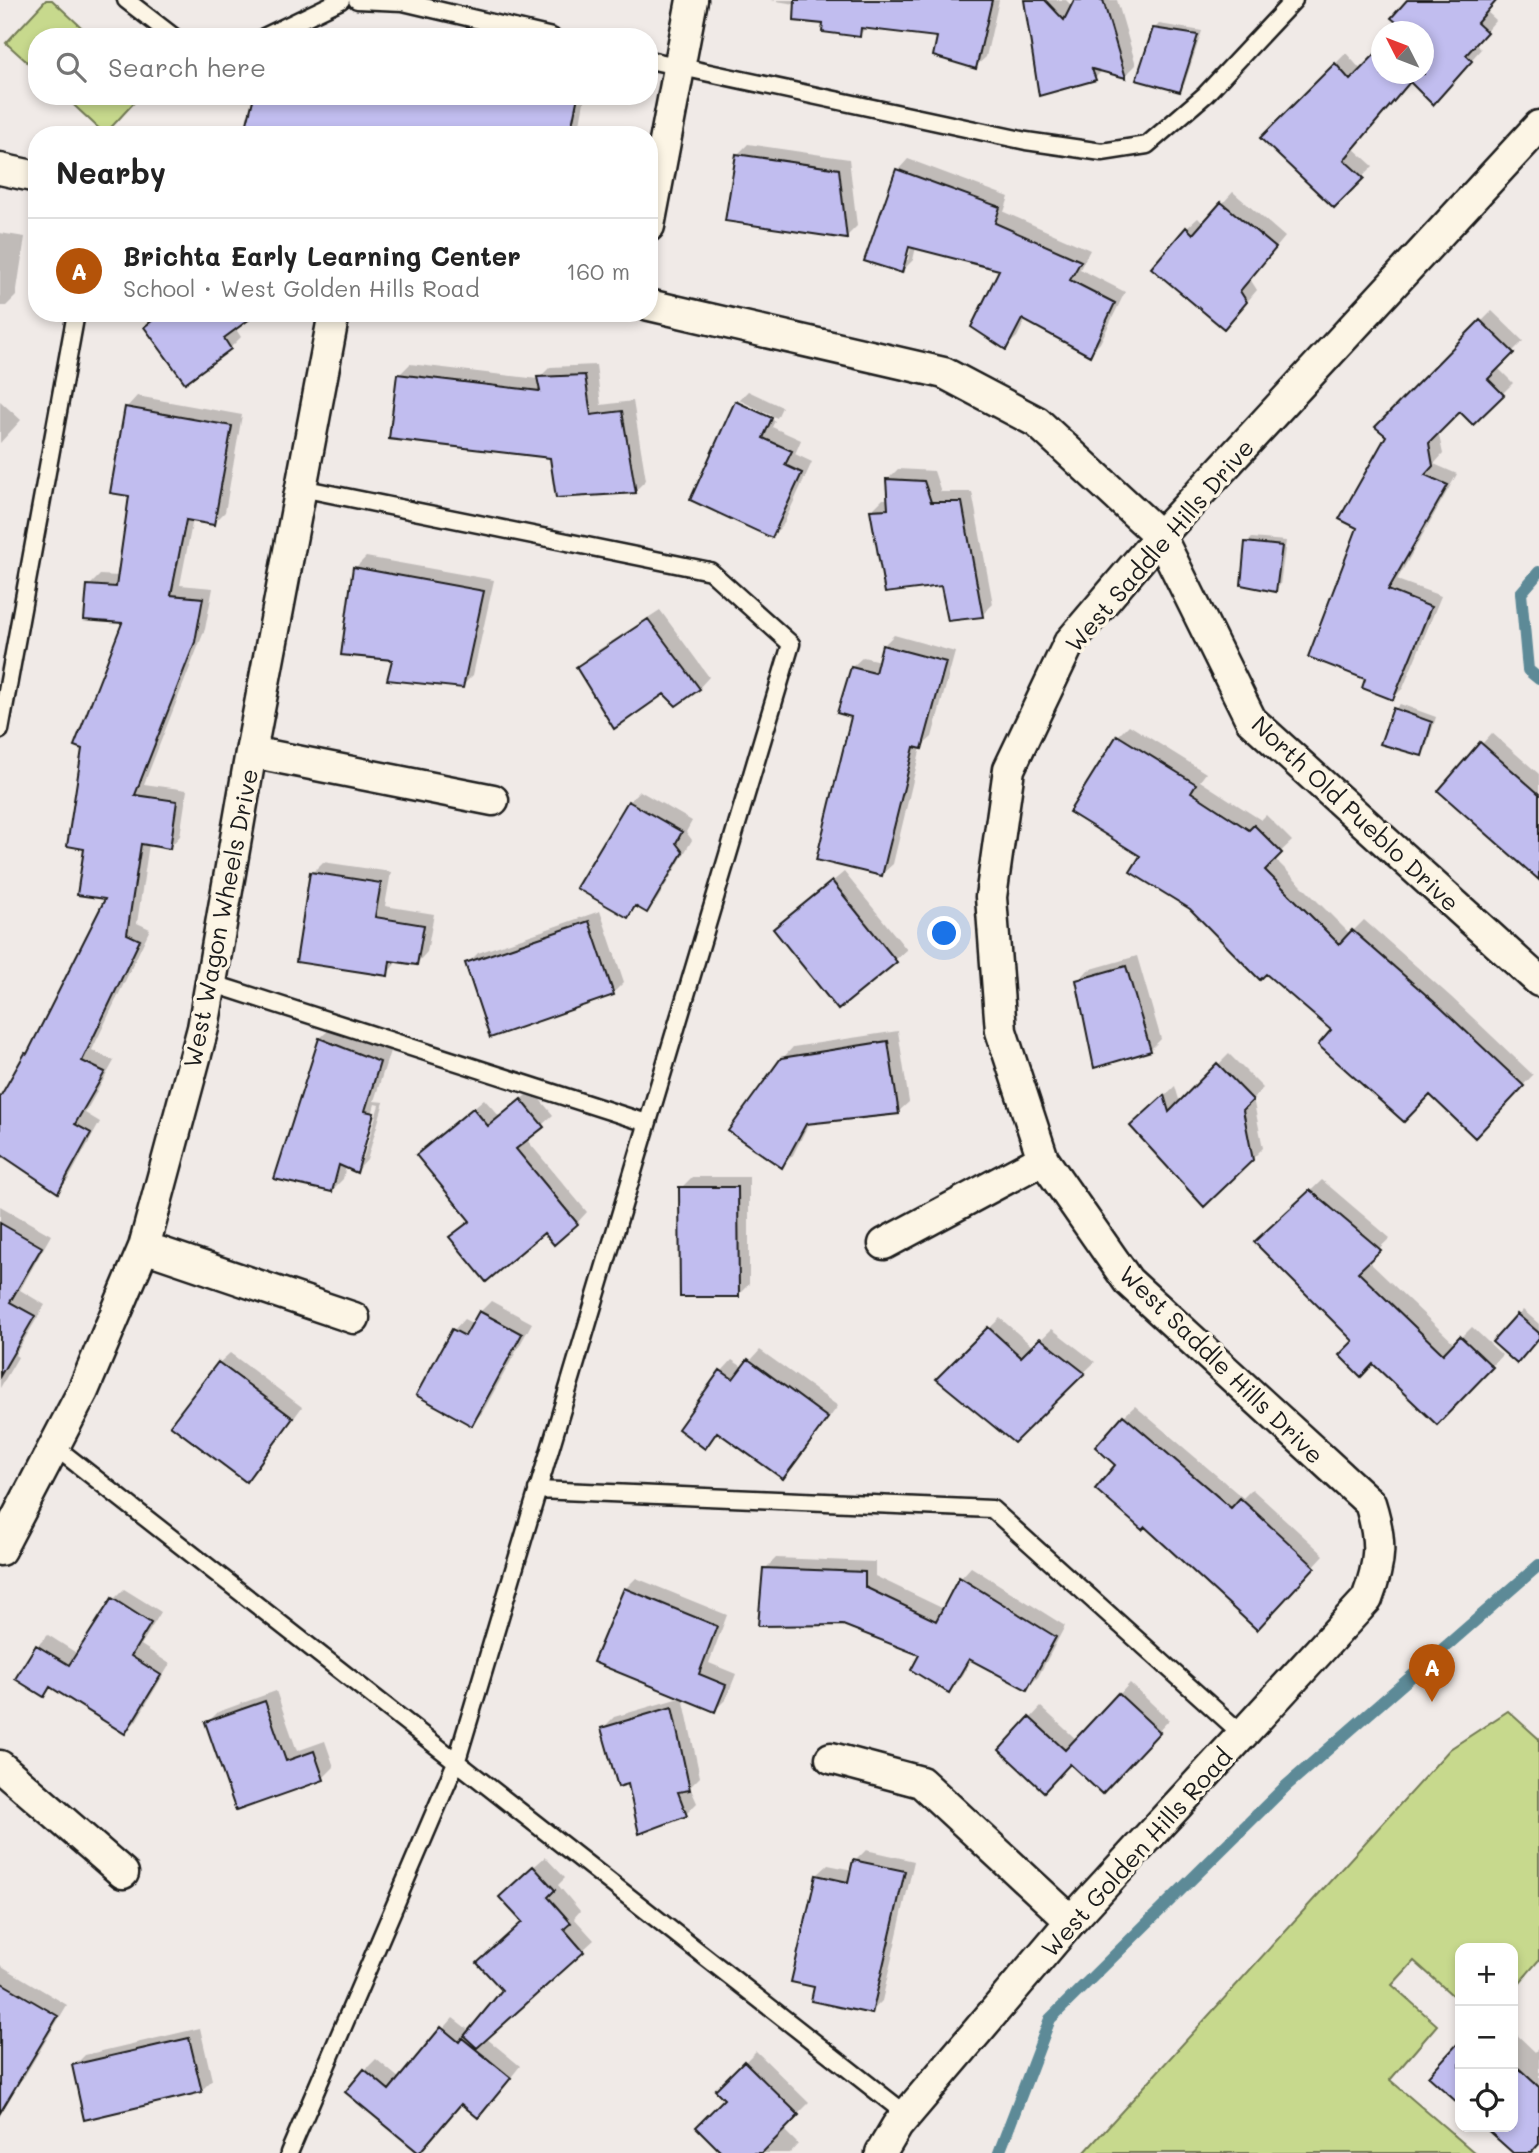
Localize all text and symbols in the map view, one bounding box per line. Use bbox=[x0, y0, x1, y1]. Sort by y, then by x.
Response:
north arrow bbox=[1371, 21, 1434, 84]
search box bbox=[28, 28, 658, 105]
icon: search bbox=[52, 48, 90, 86]
text: Search here bbox=[108, 50, 266, 84]
text: Nearby bbox=[56, 152, 166, 192]
text: Brichta Early Learning Center bbox=[123, 239, 521, 273]
text: A bbox=[71, 256, 87, 286]
text: 160 m bbox=[566, 256, 630, 286]
text: School · West Golden Hills Road bbox=[123, 273, 480, 303]
street label: West Saddle Hills Drive bbox=[1058, 432, 1260, 658]
street label: North Old Pueblo Drive bbox=[1246, 709, 1466, 917]
street label: West Wagon Wheels Drive bbox=[176, 766, 264, 1070]
your location bbox=[927, 916, 961, 950]
street label: West Saddle Hills Drive bbox=[1113, 1258, 1331, 1470]
pin: A bbox=[1409, 1644, 1455, 1702]
street label: West Golden Hills Road bbox=[1034, 1741, 1238, 1963]
map controls bbox=[1455, 1943, 1518, 2132]
button: + bbox=[1455, 1943, 1518, 2006]
button: − bbox=[1455, 2006, 1518, 2069]
button: locate bbox=[1455, 2069, 1518, 2132]

